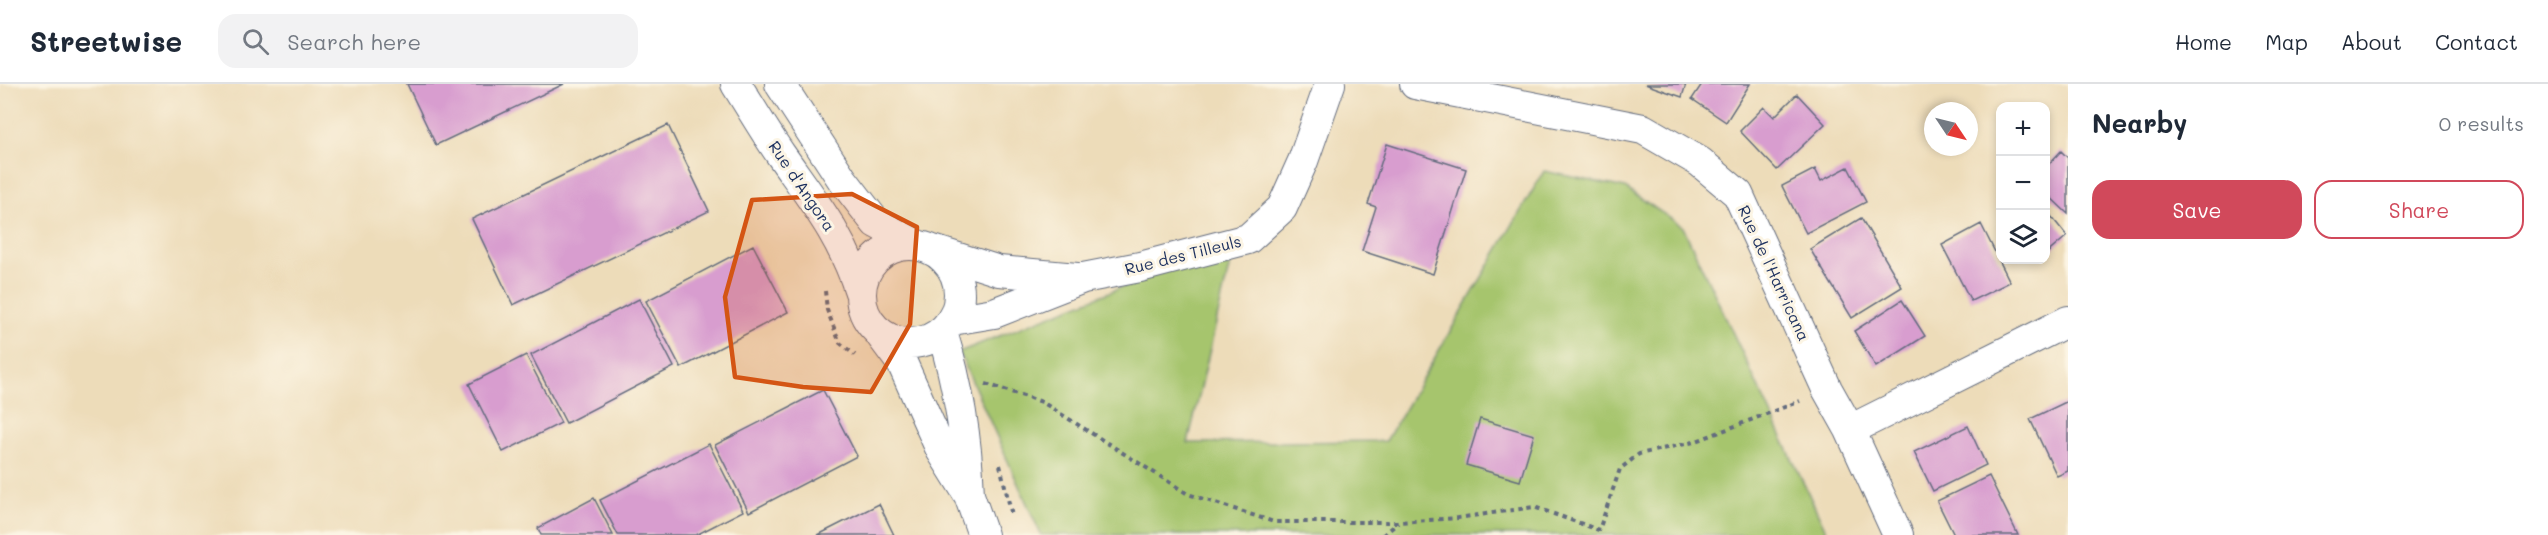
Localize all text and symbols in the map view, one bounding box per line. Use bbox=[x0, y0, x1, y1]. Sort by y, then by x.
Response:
search box bbox=[218, 14, 638, 68]
text: Streetwise bbox=[30, 23, 182, 59]
icon: search bbox=[239, 25, 272, 58]
text: Search here bbox=[287, 27, 421, 56]
text: Home bbox=[2175, 28, 2232, 55]
text: Map bbox=[2265, 28, 2308, 55]
text: About bbox=[2341, 28, 2402, 55]
text: Contact bbox=[2435, 28, 2518, 55]
north arrow bbox=[1924, 102, 1978, 156]
map controls bbox=[1996, 102, 2050, 264]
button: + bbox=[1996, 102, 2050, 156]
text: Nearby bbox=[2092, 106, 2187, 140]
text: 0 results bbox=[2439, 110, 2524, 136]
street label: Rue d'Angora bbox=[765, 137, 840, 235]
button: − bbox=[1996, 156, 2050, 210]
button: Save bbox=[2092, 180, 2302, 239]
button: Share bbox=[2314, 180, 2524, 239]
street label: Rue de l'Harricana bbox=[1734, 202, 1815, 344]
button: layers bbox=[1996, 210, 2050, 264]
street label: Rue des Tilleuls bbox=[1122, 230, 1243, 279]

